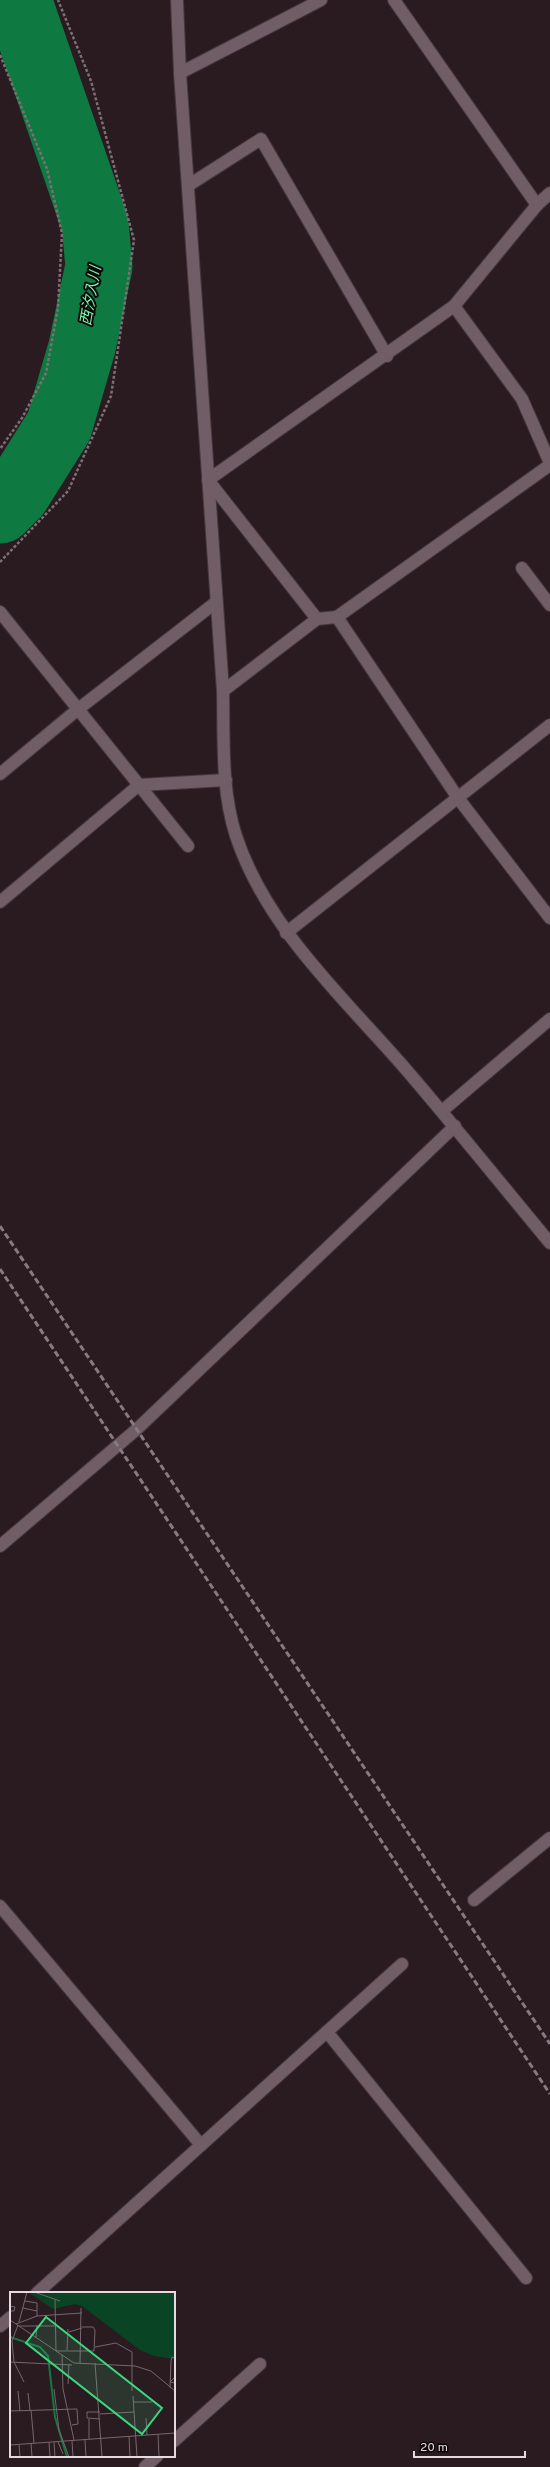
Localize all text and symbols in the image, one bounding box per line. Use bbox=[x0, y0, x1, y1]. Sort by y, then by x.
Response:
water label: 西汐入川 bbox=[77, 263, 107, 327]
inset map bbox=[10, 2292, 175, 2457]
scale bar bbox=[414, 2433, 525, 2459]
text: 20 m bbox=[420, 2440, 448, 2456]

